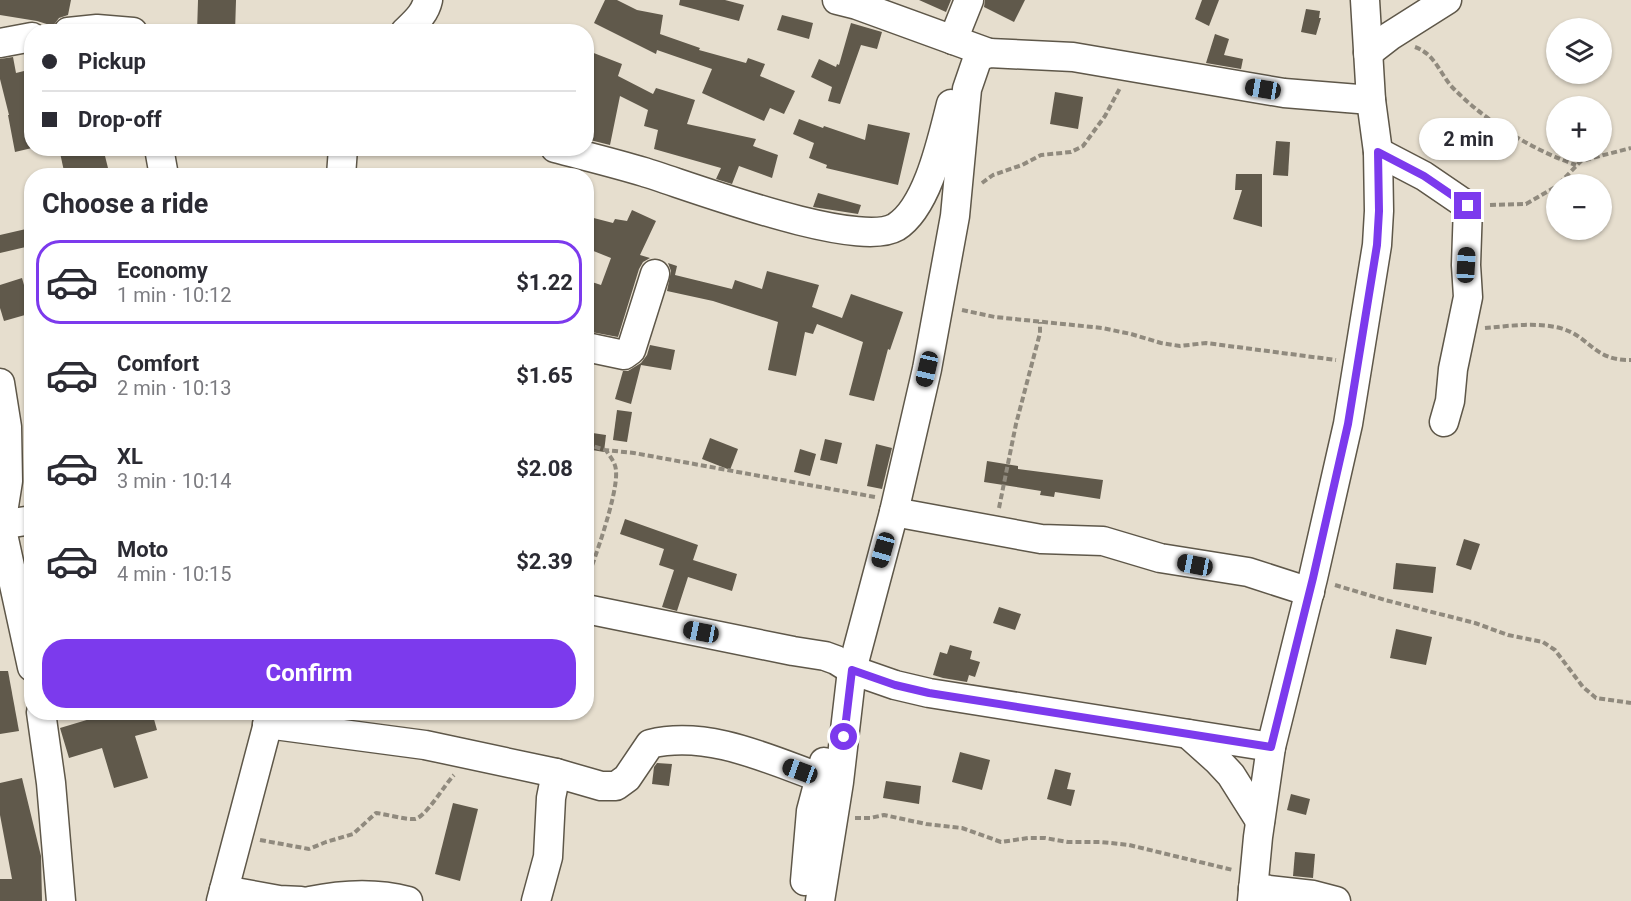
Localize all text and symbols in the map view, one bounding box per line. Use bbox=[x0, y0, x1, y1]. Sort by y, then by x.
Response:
map controls bbox=[1546, 18, 1612, 240]
button: layers bbox=[1546, 18, 1612, 84]
text: Pickup bbox=[78, 49, 146, 74]
car bbox=[1244, 77, 1282, 101]
button: + bbox=[1546, 96, 1612, 162]
text: Drop-off bbox=[78, 107, 162, 132]
callout: 2 min bbox=[1418, 119, 1518, 161]
text: 2 min bbox=[1443, 127, 1494, 151]
button: − bbox=[1546, 174, 1612, 240]
text: Choose a ride bbox=[42, 188, 208, 220]
route end bbox=[1454, 192, 1481, 219]
car bbox=[1456, 247, 1476, 283]
icon: car bbox=[45, 255, 99, 309]
text: Economy bbox=[117, 258, 208, 283]
text: $1.22 bbox=[516, 270, 573, 295]
text: 1 min · 10:12 bbox=[117, 283, 232, 307]
icon: car bbox=[45, 348, 99, 402]
car bbox=[914, 349, 940, 389]
text: Comfort bbox=[117, 351, 199, 376]
text: $1.65 bbox=[516, 363, 573, 388]
text: 2 min · 10:13 bbox=[117, 376, 232, 400]
icon: car bbox=[45, 441, 99, 495]
text: XL bbox=[117, 444, 143, 469]
text: $2.08 bbox=[516, 456, 573, 481]
text: 3 min · 10:14 bbox=[117, 469, 232, 493]
car bbox=[869, 530, 897, 570]
icon: car bbox=[45, 534, 99, 588]
text: Moto bbox=[117, 537, 168, 562]
text: $2.39 bbox=[516, 549, 573, 574]
car bbox=[1176, 553, 1214, 577]
text: 4 min · 10:15 bbox=[117, 562, 232, 586]
car bbox=[682, 620, 720, 644]
button: Confirm bbox=[42, 639, 576, 708]
route start bbox=[830, 723, 857, 750]
car bbox=[780, 756, 820, 786]

